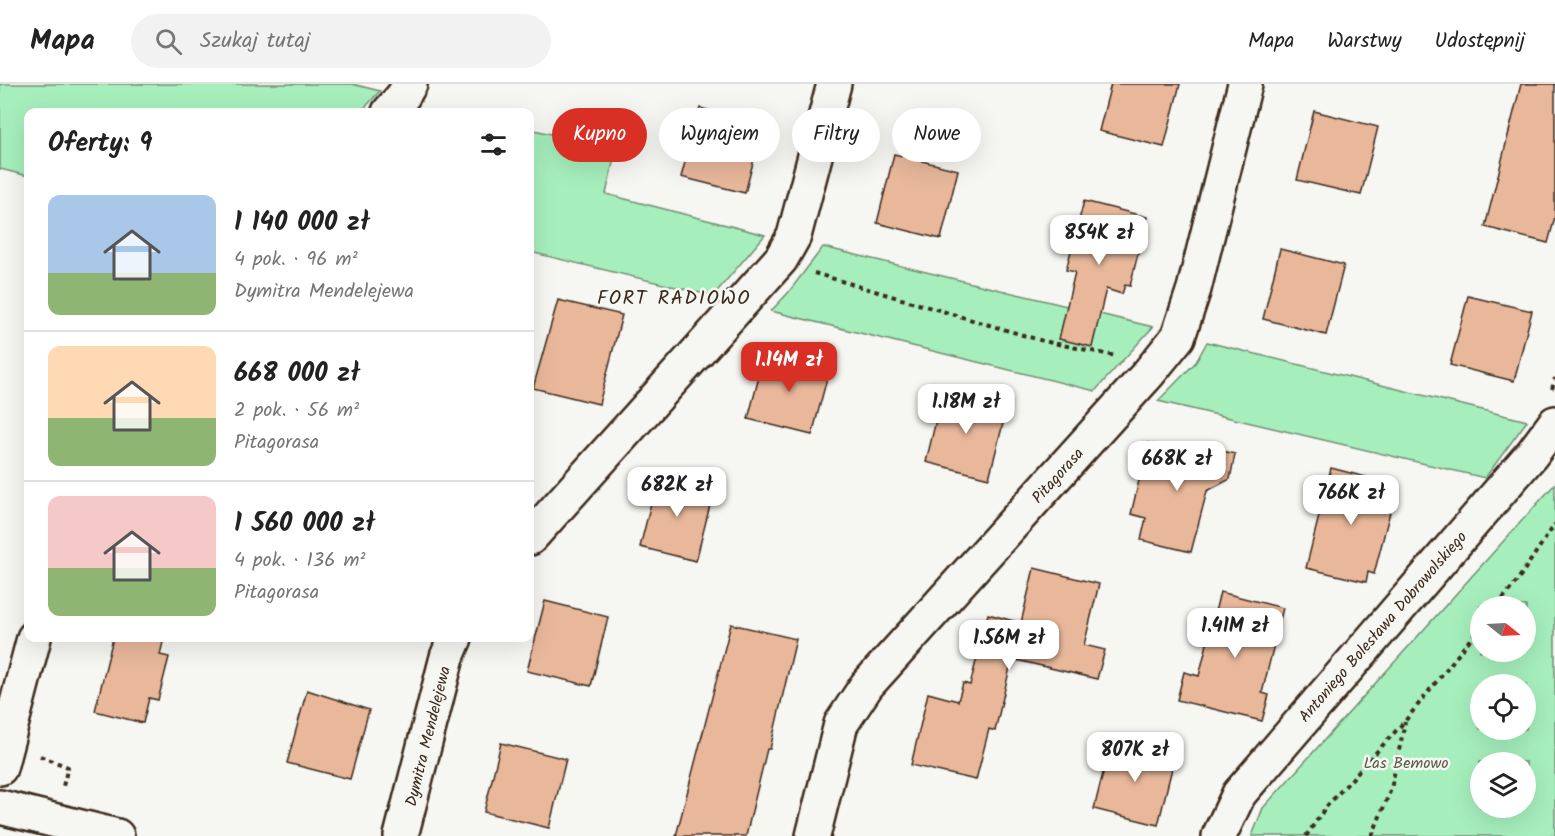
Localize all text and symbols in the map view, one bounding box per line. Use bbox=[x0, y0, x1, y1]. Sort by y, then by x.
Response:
search box bbox=[131, 14, 551, 68]
text: Mapa bbox=[30, 19, 95, 64]
text: Szukaj tutaj bbox=[200, 24, 310, 59]
icon: search bbox=[152, 25, 185, 58]
text: Mapa bbox=[1248, 25, 1294, 58]
text: Warstwy bbox=[1327, 25, 1402, 58]
text: Udostępnij bbox=[1435, 25, 1525, 58]
chip: Kupno bbox=[552, 108, 647, 162]
chip: Wynajem bbox=[659, 108, 780, 162]
chip: Filtry bbox=[792, 108, 880, 162]
chip: Nowe bbox=[892, 108, 981, 162]
text: Oferty: 9 bbox=[48, 123, 152, 165]
icon: filters bbox=[477, 128, 510, 161]
text: 1 140 000 zł bbox=[234, 202, 370, 244]
pin: 854K zł bbox=[1044, 215, 1154, 266]
text: 854K zł bbox=[1064, 218, 1134, 250]
icon: home bbox=[96, 219, 168, 291]
text: 4 pok. · 96 m² bbox=[234, 244, 358, 276]
text: Dymitra Mendelejewa bbox=[234, 276, 414, 308]
district label: FORT RADIOWO bbox=[597, 283, 751, 315]
pin: 1.14M zł bbox=[727, 342, 851, 393]
text: 1.14M zł bbox=[755, 345, 823, 377]
text: 668 000 zł bbox=[234, 353, 360, 395]
icon: home bbox=[96, 370, 168, 442]
pin: 1.18M zł bbox=[904, 384, 1028, 435]
text: 1.18M zł bbox=[932, 387, 1000, 419]
text: 2 pok. · 56 m² bbox=[234, 395, 359, 427]
text: Pitagorasa bbox=[234, 427, 319, 459]
pin: 668K zł bbox=[1122, 441, 1232, 492]
street label: Pitagorasa bbox=[1026, 442, 1090, 510]
text: 668K zł bbox=[1142, 444, 1212, 476]
pin: 682K zł bbox=[622, 467, 732, 518]
text: 682K zł bbox=[641, 470, 713, 502]
pin: 766K zł bbox=[1296, 475, 1406, 526]
text: 766K zł bbox=[1317, 478, 1385, 510]
text: 1 560 000 zł bbox=[234, 503, 375, 545]
icon: home bbox=[96, 520, 168, 592]
street label: Antoniego Bolesława Dobrowolskiego bbox=[1293, 526, 1473, 728]
text: 4 pok. · 136 m² bbox=[234, 545, 365, 577]
text: Pitagorasa bbox=[234, 577, 319, 609]
north arrow bbox=[1470, 596, 1536, 662]
map controls bbox=[1470, 596, 1536, 818]
pin: 1.41M zł bbox=[1173, 608, 1297, 659]
text: 1.41M zł bbox=[1201, 611, 1269, 643]
pin: 1.56M zł bbox=[947, 620, 1071, 671]
text: 1.56M zł bbox=[973, 623, 1045, 655]
street label: Dymitra Mendelejewa bbox=[399, 663, 458, 809]
button: locate bbox=[1470, 674, 1536, 740]
pin: 807K zł bbox=[1080, 732, 1190, 783]
text: 807K zł bbox=[1101, 735, 1169, 767]
park label: Las Bemowo bbox=[1364, 751, 1448, 776]
button: layers bbox=[1470, 752, 1536, 818]

